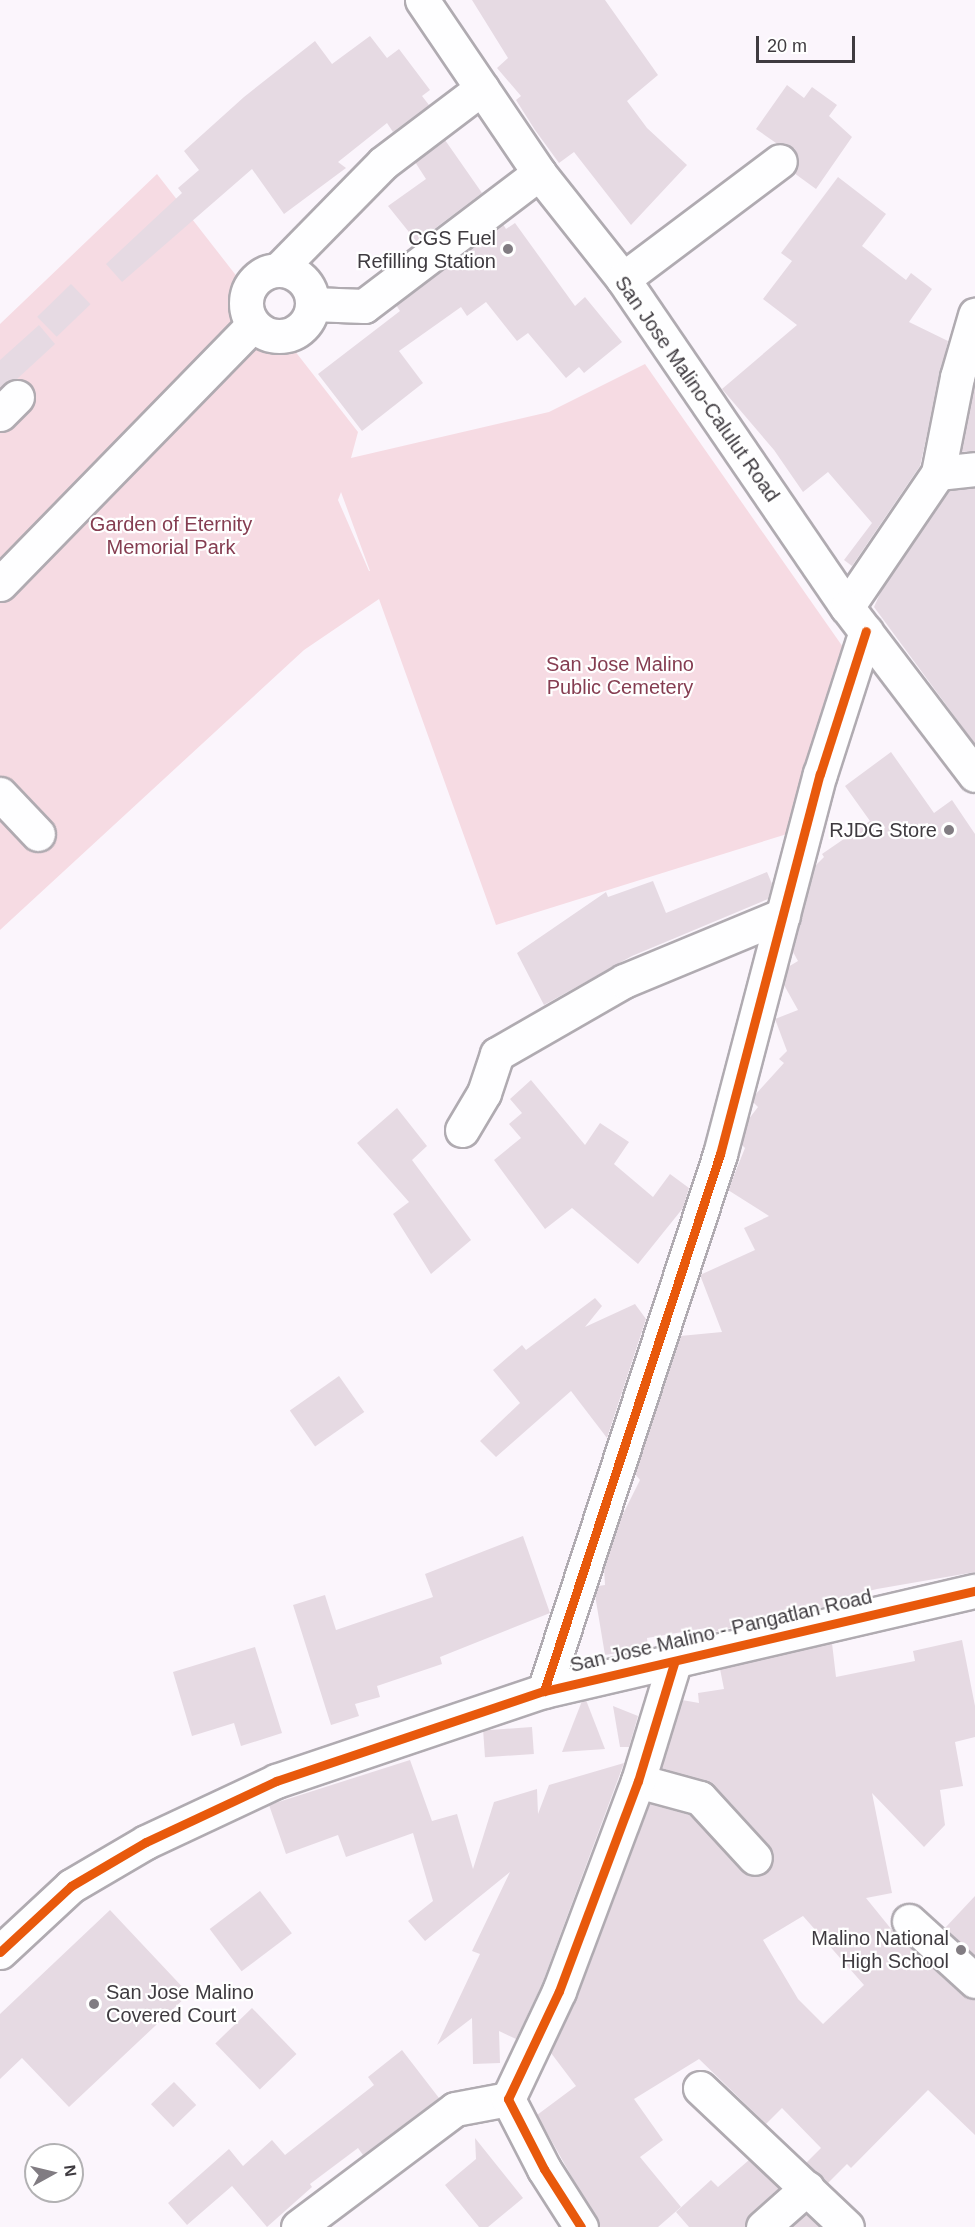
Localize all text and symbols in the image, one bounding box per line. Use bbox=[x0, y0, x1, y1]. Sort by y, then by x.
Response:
scale bar bbox=[759, 24, 858, 62]
text: 20 m bbox=[767, 36, 807, 56]
place label: CGS Fuel Refilling Station bbox=[357, 226, 496, 273]
marker: CGS Fuel Refilling Station bbox=[501, 242, 515, 256]
street label: San Jose Malino-Calulut Road bbox=[610, 271, 784, 507]
park label: Garden of Eternity Memorial Park bbox=[90, 512, 252, 559]
park label: San Jose Malino Public Cemetery bbox=[546, 653, 694, 700]
place label: RJDG Store bbox=[829, 818, 937, 842]
marker: RJDG Store bbox=[942, 823, 956, 837]
street label: San Jose Malino - Pangatlan Road bbox=[568, 1585, 874, 1677]
place label: Malino National High School bbox=[811, 1926, 949, 1973]
marker: Malino National High School bbox=[954, 1943, 968, 1957]
place label: San Jose Malino Covered Court bbox=[106, 1980, 254, 2027]
marker: San Jose Malino Covered Court bbox=[87, 1997, 101, 2011]
north arrow bbox=[24, 2143, 84, 2203]
text: N bbox=[61, 2164, 80, 2178]

